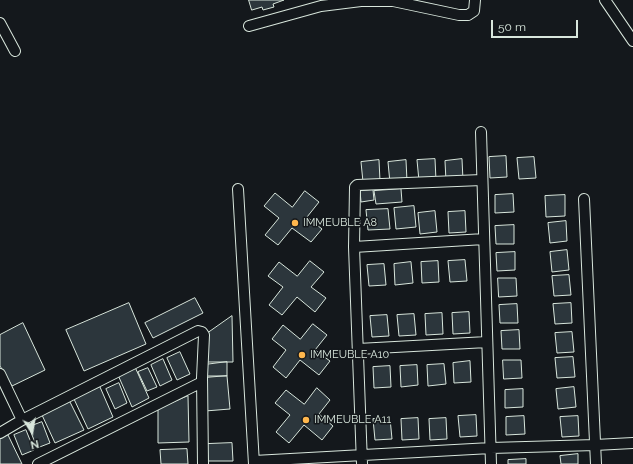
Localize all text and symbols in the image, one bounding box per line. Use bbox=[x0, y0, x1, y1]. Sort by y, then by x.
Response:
scale bar bbox=[493, 12, 580, 38]
text: 50 m bbox=[498, 20, 526, 34]
place label: IMMEUBLE A8 bbox=[303, 216, 377, 230]
marker: IMMEUBLE A8 bbox=[290, 218, 300, 228]
place label: IMMEUBLE A10 bbox=[310, 348, 389, 362]
marker: IMMEUBLE A10 bbox=[297, 350, 307, 360]
north arrow bbox=[12, 412, 52, 452]
place label: IMMEUBLE A11 bbox=[314, 413, 391, 427]
marker: IMMEUBLE A11 bbox=[301, 415, 311, 425]
text: N bbox=[29, 437, 40, 451]

